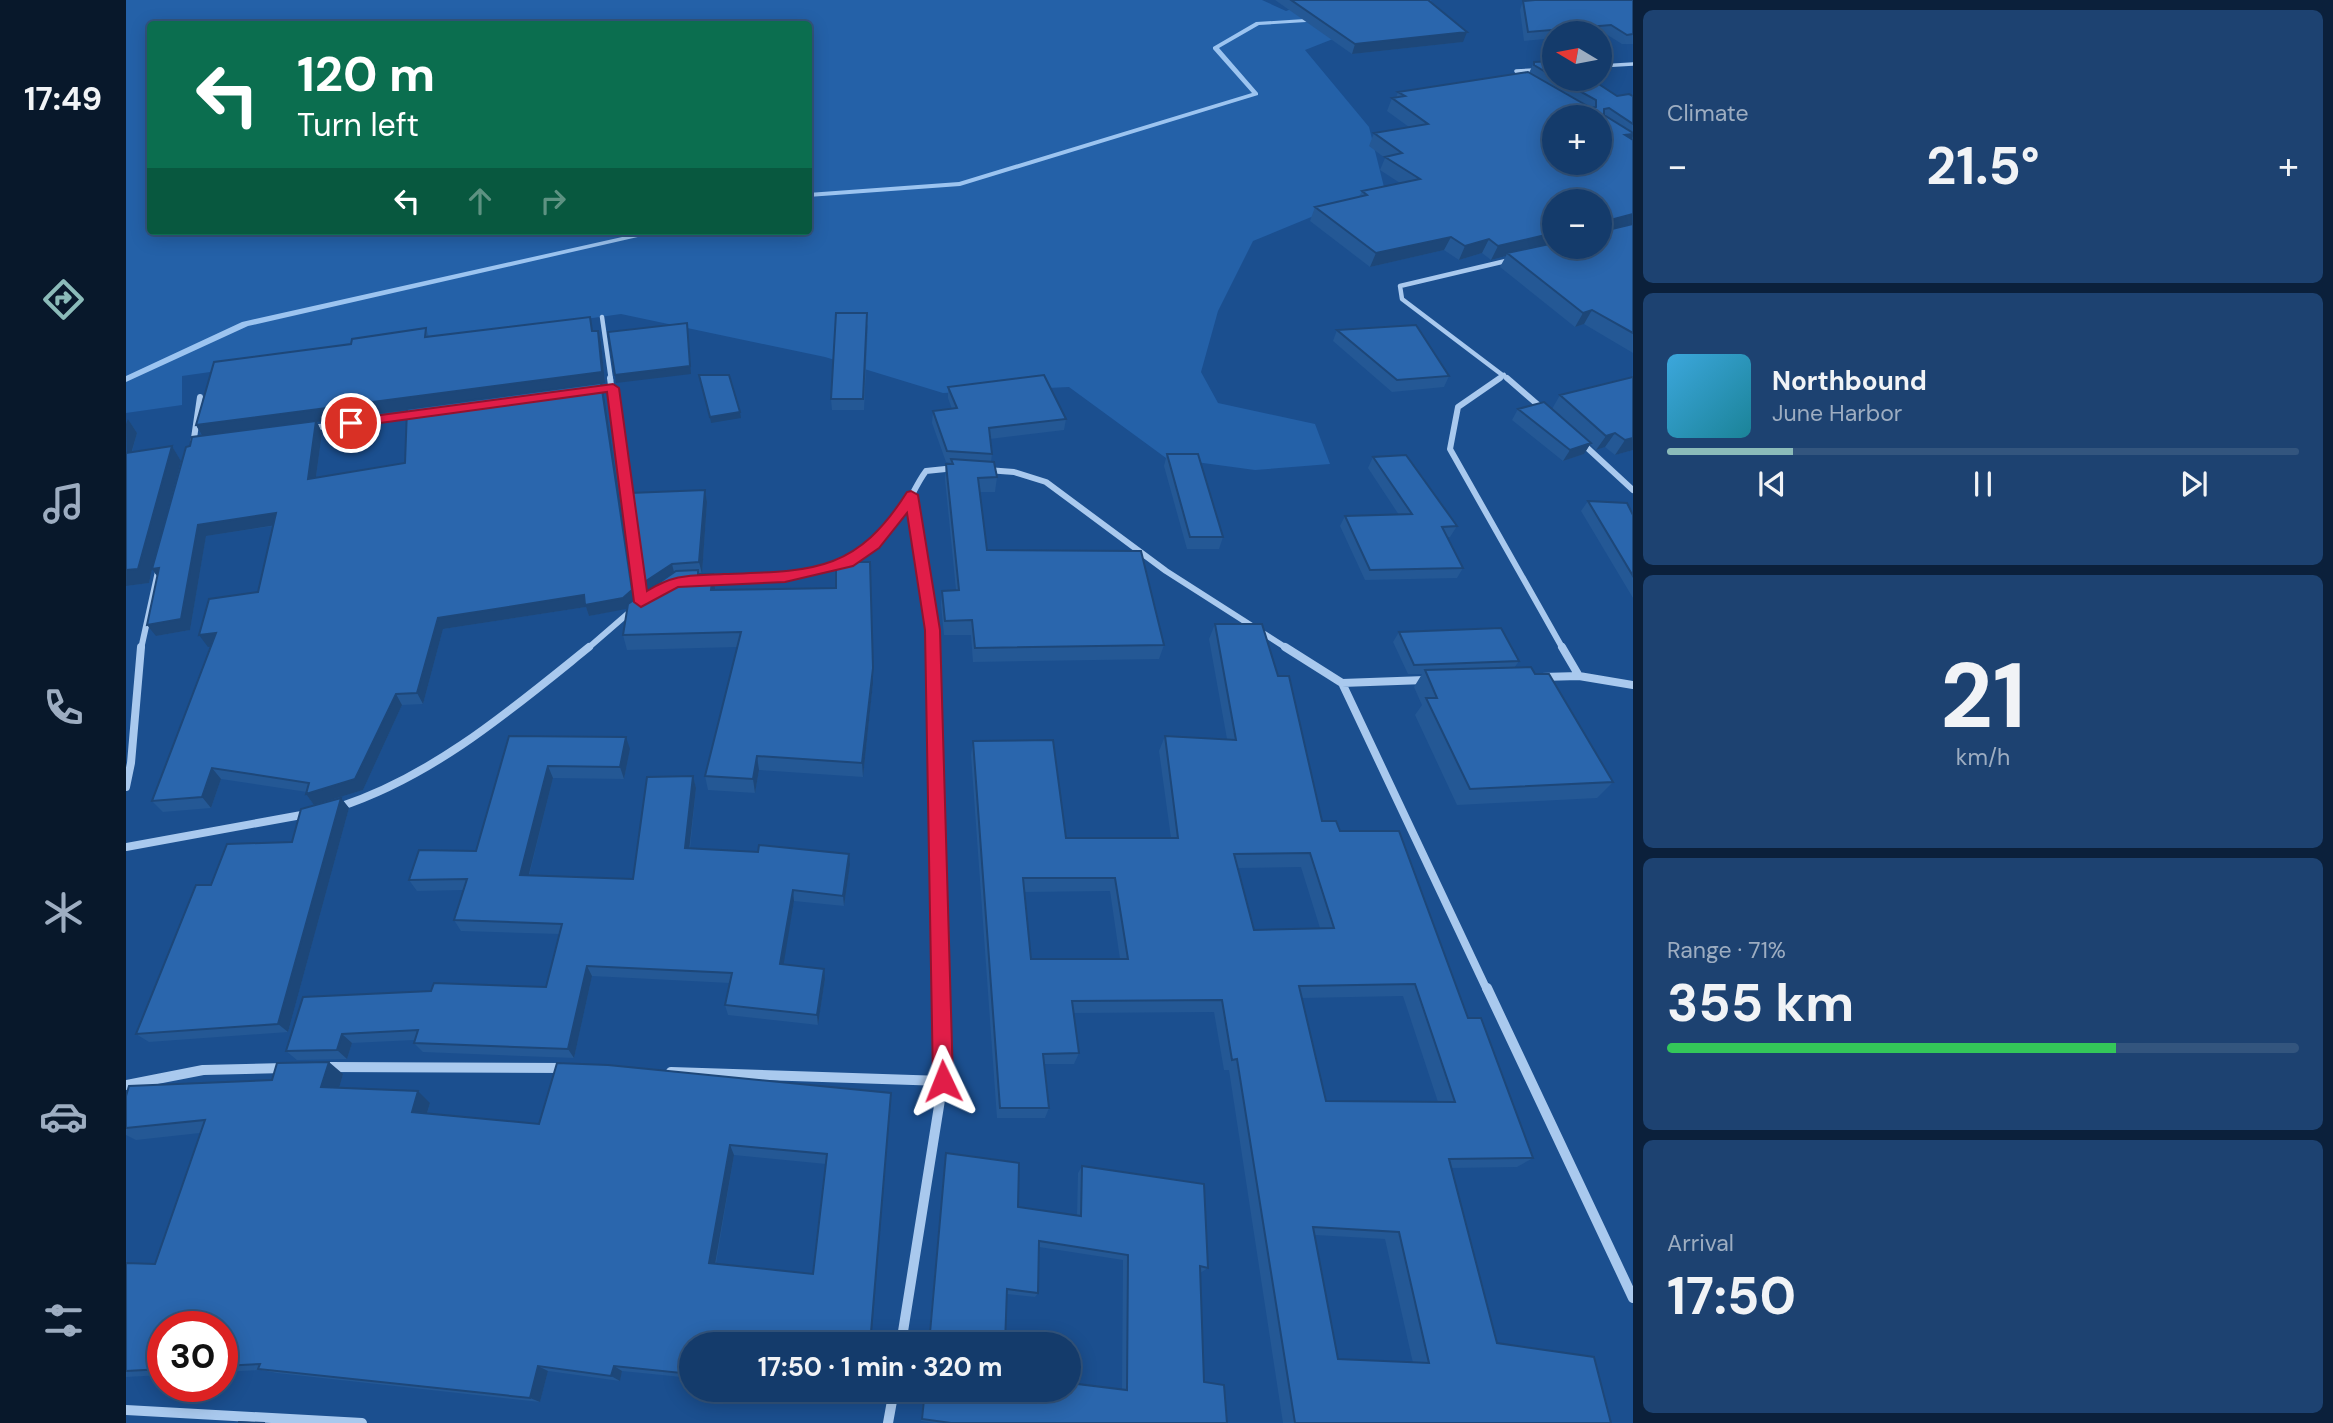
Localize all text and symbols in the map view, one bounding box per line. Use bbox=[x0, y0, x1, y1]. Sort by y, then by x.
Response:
north arrow bbox=[1542, 21, 1612, 91]
map controls bbox=[1542, 21, 1612, 259]
text: 120 m bbox=[297, 42, 435, 106]
icon: left bbox=[182, 49, 273, 140]
text: 17:49 bbox=[24, 78, 102, 120]
text: Climate bbox=[1667, 98, 1749, 128]
text: Turn left bbox=[297, 104, 419, 146]
button: + bbox=[1542, 105, 1612, 175]
text: 21.5° bbox=[1926, 132, 2040, 200]
text: − bbox=[1667, 141, 1688, 191]
text: + bbox=[2278, 141, 2299, 191]
icon: left bbox=[388, 182, 426, 220]
icon: ahead bbox=[461, 182, 499, 220]
icon: right bbox=[534, 182, 572, 220]
button: − bbox=[1542, 189, 1612, 259]
icon: directions bbox=[39, 275, 88, 324]
text: Northbound bbox=[1772, 364, 1927, 398]
pin bbox=[321, 393, 381, 453]
text: June Harbor bbox=[1772, 398, 1902, 428]
icon: arrive bbox=[332, 404, 370, 442]
icon: previous bbox=[1753, 465, 1791, 503]
icon: pause bbox=[1964, 465, 2002, 503]
icon: next bbox=[2175, 465, 2213, 503]
icon: music bbox=[39, 479, 88, 528]
text: 21 bbox=[1940, 637, 2026, 755]
icon: phone bbox=[39, 683, 88, 732]
text: km/h bbox=[1956, 742, 2010, 772]
icon: climate bbox=[39, 888, 88, 937]
text: Range · 71% bbox=[1667, 935, 1786, 965]
text: 355 km bbox=[1667, 969, 1854, 1037]
position arrow bbox=[906, 1044, 980, 1118]
icon: car bbox=[39, 1092, 88, 1141]
text: Arrival bbox=[1667, 1228, 1734, 1258]
text: 17:50 bbox=[1667, 1262, 1796, 1330]
icon: filters bbox=[39, 1296, 88, 1345]
speed limit sign: 30 bbox=[147, 1311, 238, 1402]
text: 17:50 · 1 min · 320 m bbox=[758, 1350, 1002, 1384]

